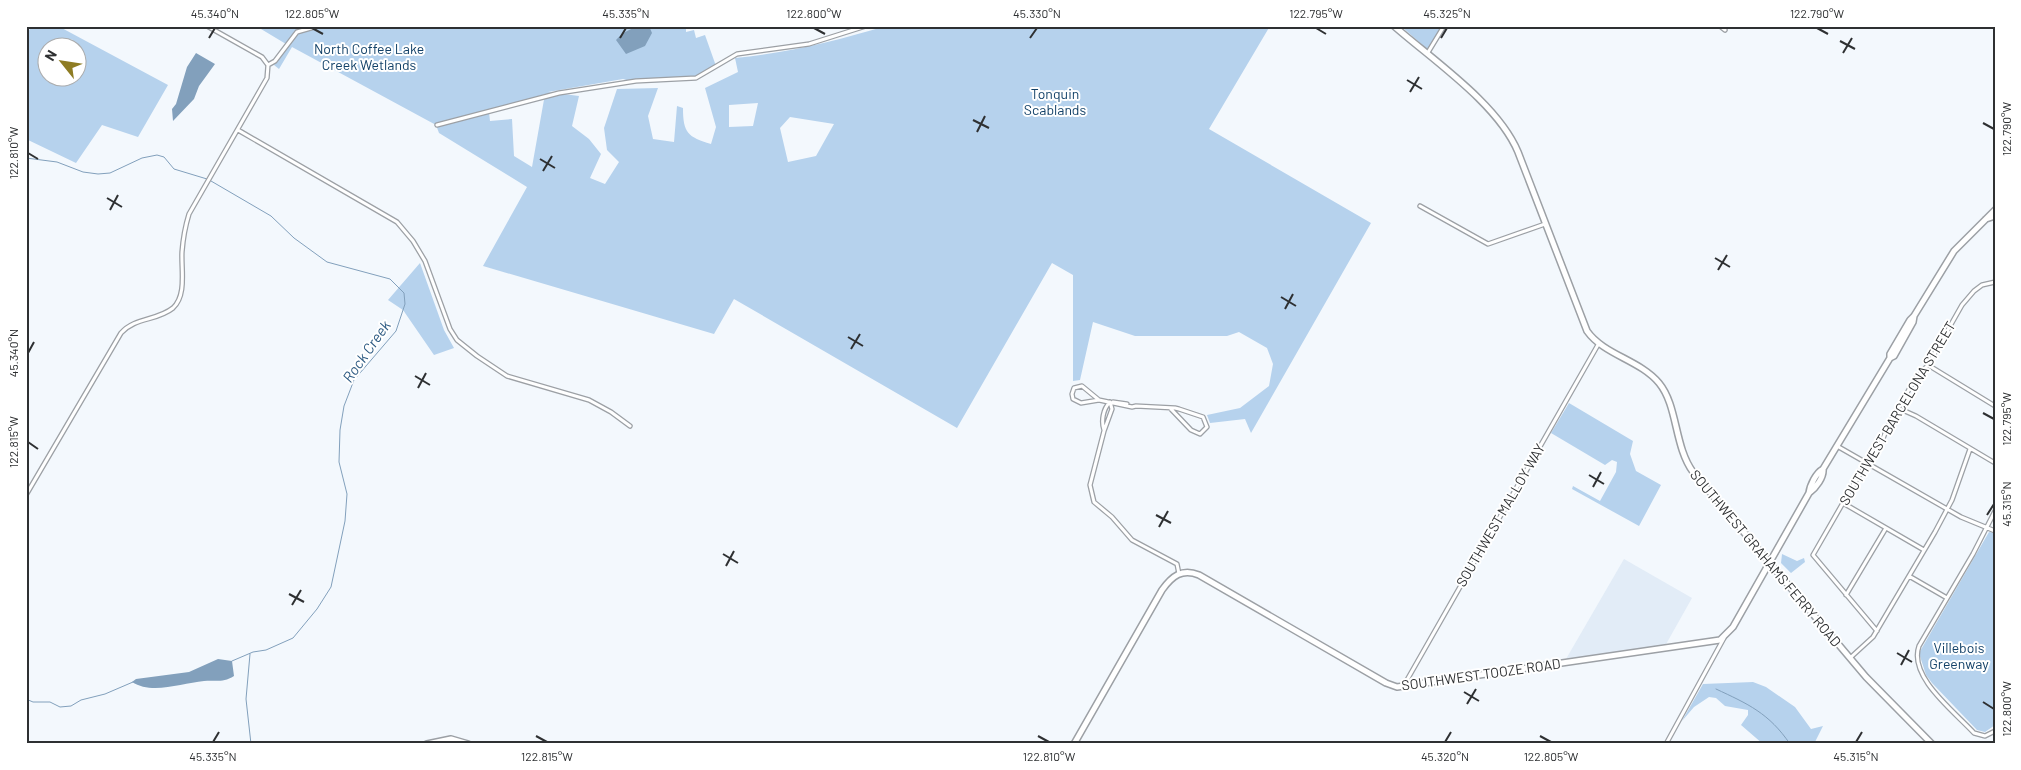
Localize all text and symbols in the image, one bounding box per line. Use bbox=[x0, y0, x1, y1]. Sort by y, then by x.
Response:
text: 45.340°N bbox=[191, 6, 239, 20]
text: 122.805°W bbox=[285, 6, 340, 20]
text: 45.335°N bbox=[602, 6, 650, 20]
text: 122.800°W bbox=[786, 6, 842, 20]
text: 45.330°N bbox=[1013, 6, 1061, 20]
text: 122.795°W bbox=[1289, 6, 1343, 20]
text: 45.325°N bbox=[1423, 6, 1471, 20]
text: 122.790°W bbox=[1790, 6, 1845, 20]
north arrow bbox=[38, 38, 88, 88]
park label: North Coffee Lake Creek Wetlands bbox=[314, 40, 424, 73]
text: N bbox=[41, 47, 60, 64]
park label: Tonquin Scablands bbox=[1024, 85, 1086, 118]
text: 122.790°W bbox=[1999, 101, 2013, 156]
text: 122.810°W bbox=[6, 126, 20, 179]
water label: Rock Creek bbox=[338, 316, 394, 385]
street label: SOUTHWEST BARCELONA STREET bbox=[1835, 318, 1959, 508]
text: 45.340°N bbox=[6, 329, 20, 377]
text: 122.795°W bbox=[1999, 392, 2013, 446]
text: 122.815°W bbox=[6, 416, 20, 468]
street label: SOUTHWEST MALLOY WAY bbox=[1452, 440, 1548, 590]
street label: SOUTHWEST GRAHAMS FERRY ROAD bbox=[1687, 466, 1845, 650]
text: 45.315°N bbox=[1999, 481, 2013, 527]
park label: Villebois Greenway bbox=[1929, 639, 1989, 672]
street label: SOUTHWEST TOOZE ROAD bbox=[1400, 654, 1562, 694]
text: 122.800°W bbox=[1999, 681, 2013, 737]
text: 45.335°N bbox=[189, 749, 237, 763]
text: 122.815°W bbox=[521, 749, 573, 763]
text: 122.810°W bbox=[1023, 749, 1076, 763]
text: 45.320°N bbox=[1421, 749, 1469, 763]
text: 122.805°W bbox=[1524, 749, 1579, 763]
text: 45.315°N bbox=[1833, 749, 1879, 763]

